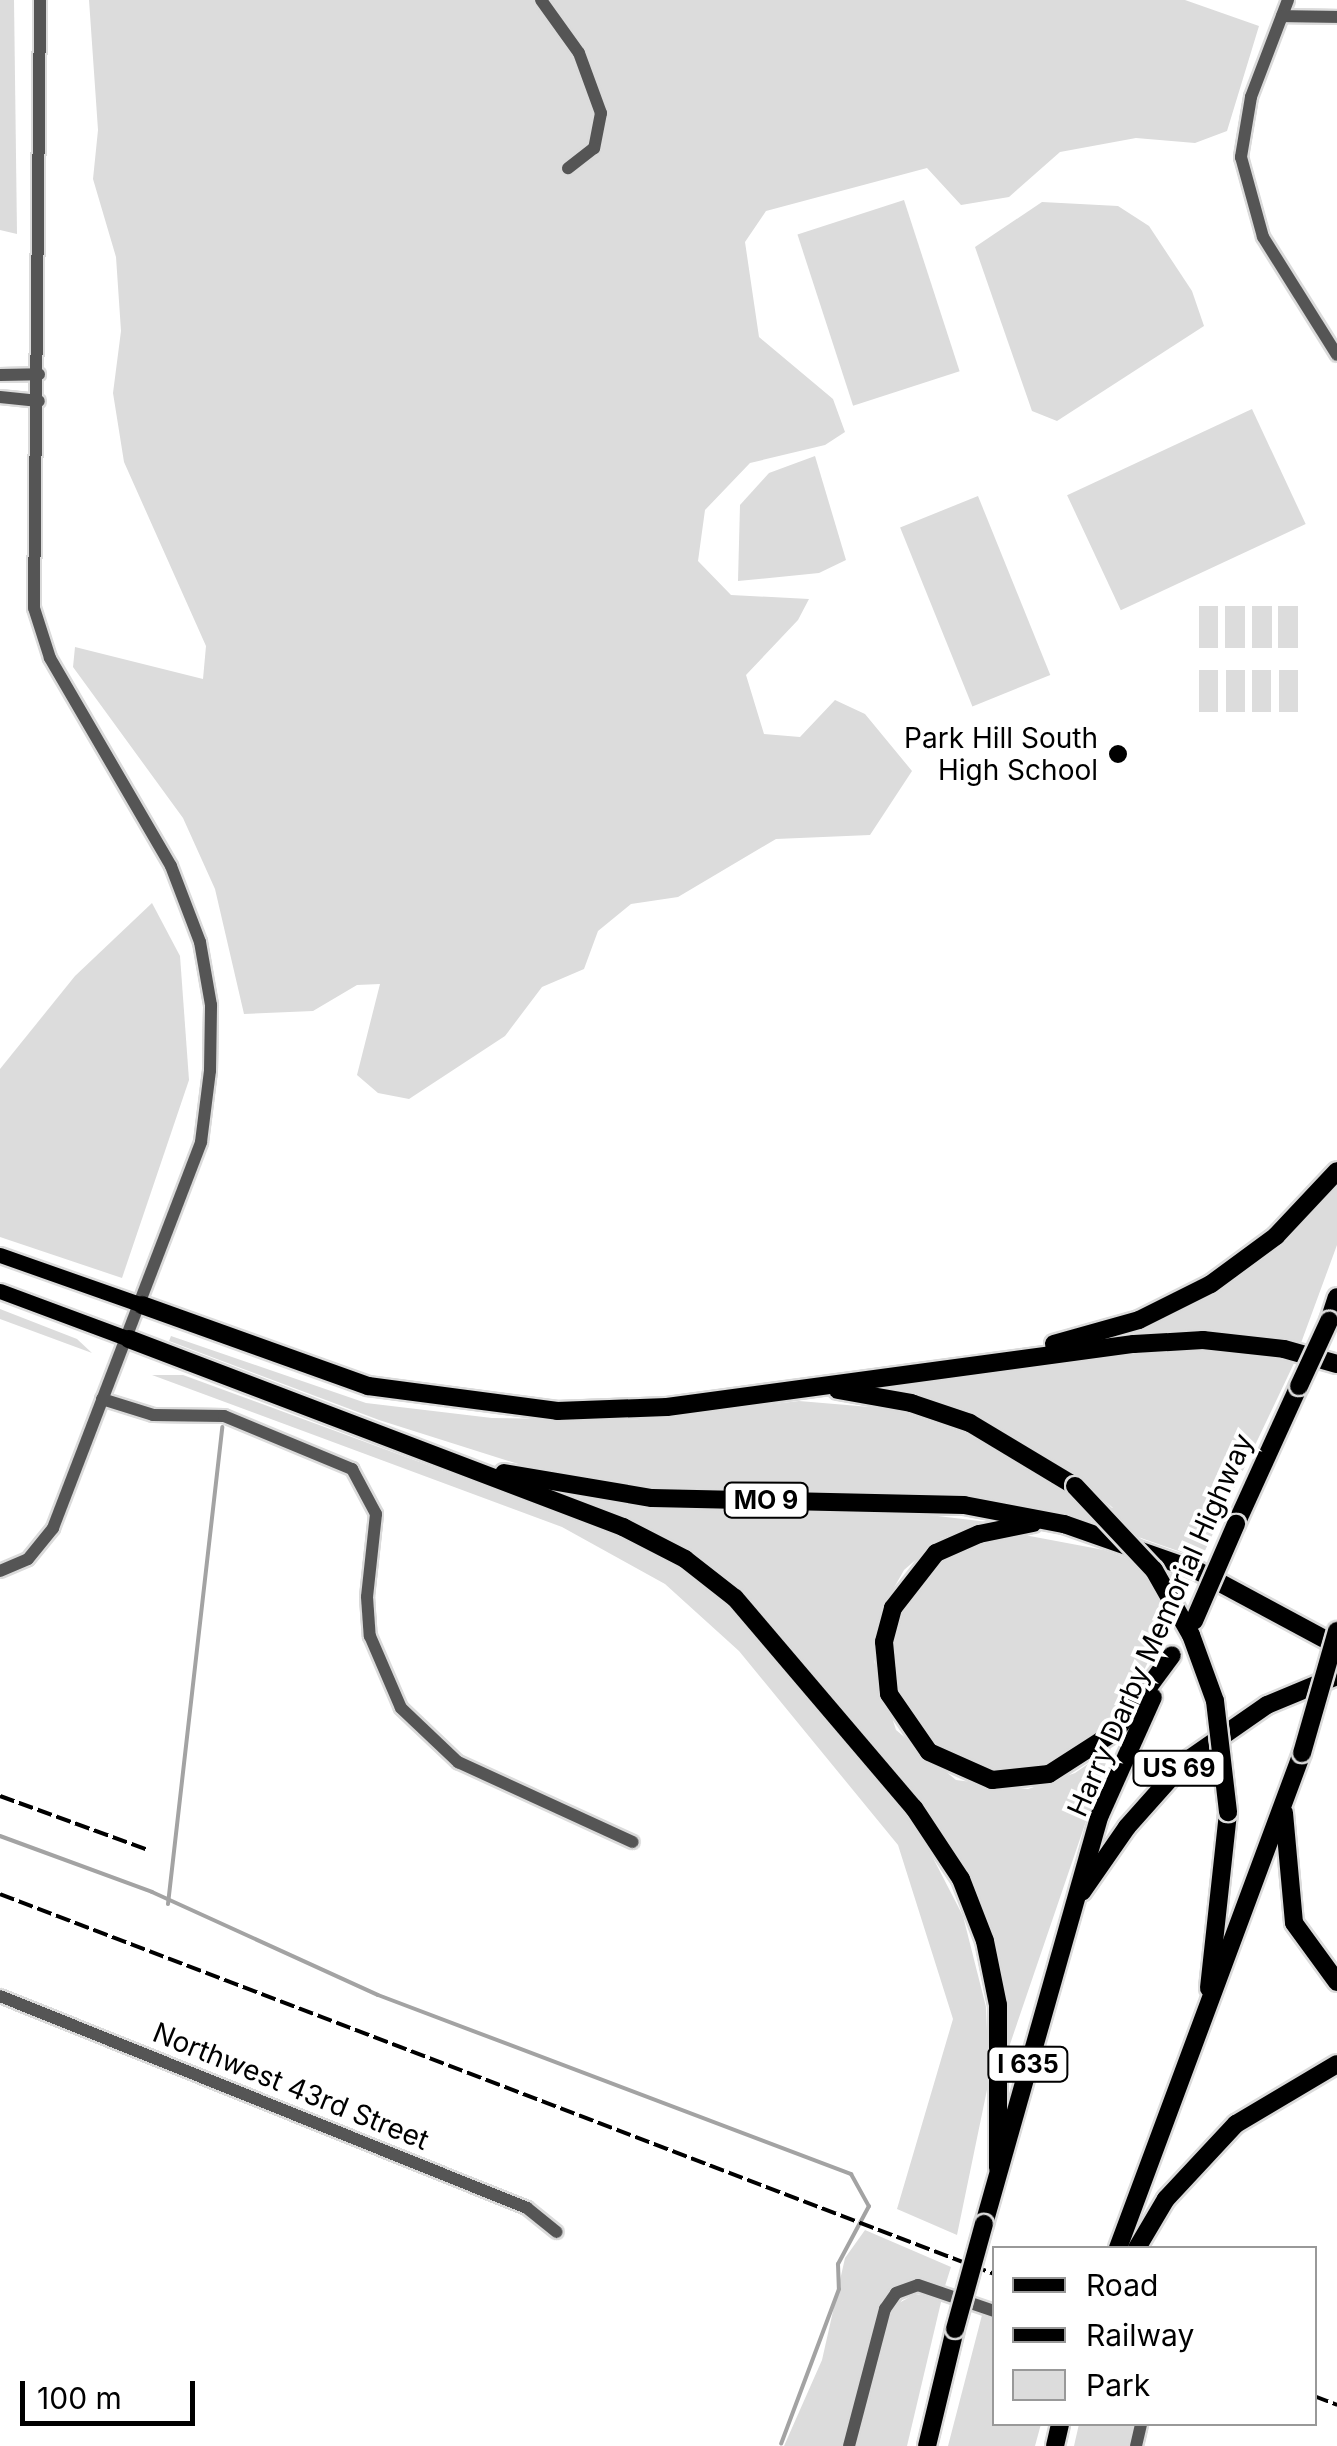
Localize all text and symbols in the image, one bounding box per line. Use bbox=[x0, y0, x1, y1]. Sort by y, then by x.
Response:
place label: Park Hill South High School bbox=[904, 721, 1098, 787]
marker: Park Hill South High School bbox=[1107, 743, 1129, 765]
street label: Harry Darby Memorial Highway bbox=[1060, 1428, 1260, 1822]
road number: MO 9 bbox=[724, 1480, 808, 1520]
road number: US 69 bbox=[1132, 1748, 1226, 1788]
street label: Northwest 43rd Street bbox=[148, 2015, 434, 2157]
road number: I 635 bbox=[986, 2044, 1070, 2084]
legend bbox=[992, 2246, 1317, 2426]
text: Road bbox=[1086, 2267, 1158, 2303]
text: Railway bbox=[1086, 2317, 1194, 2353]
scale bar bbox=[25, 2361, 200, 2423]
text: Park bbox=[1086, 2367, 1150, 2403]
text: 100 m bbox=[37, 2380, 122, 2416]

